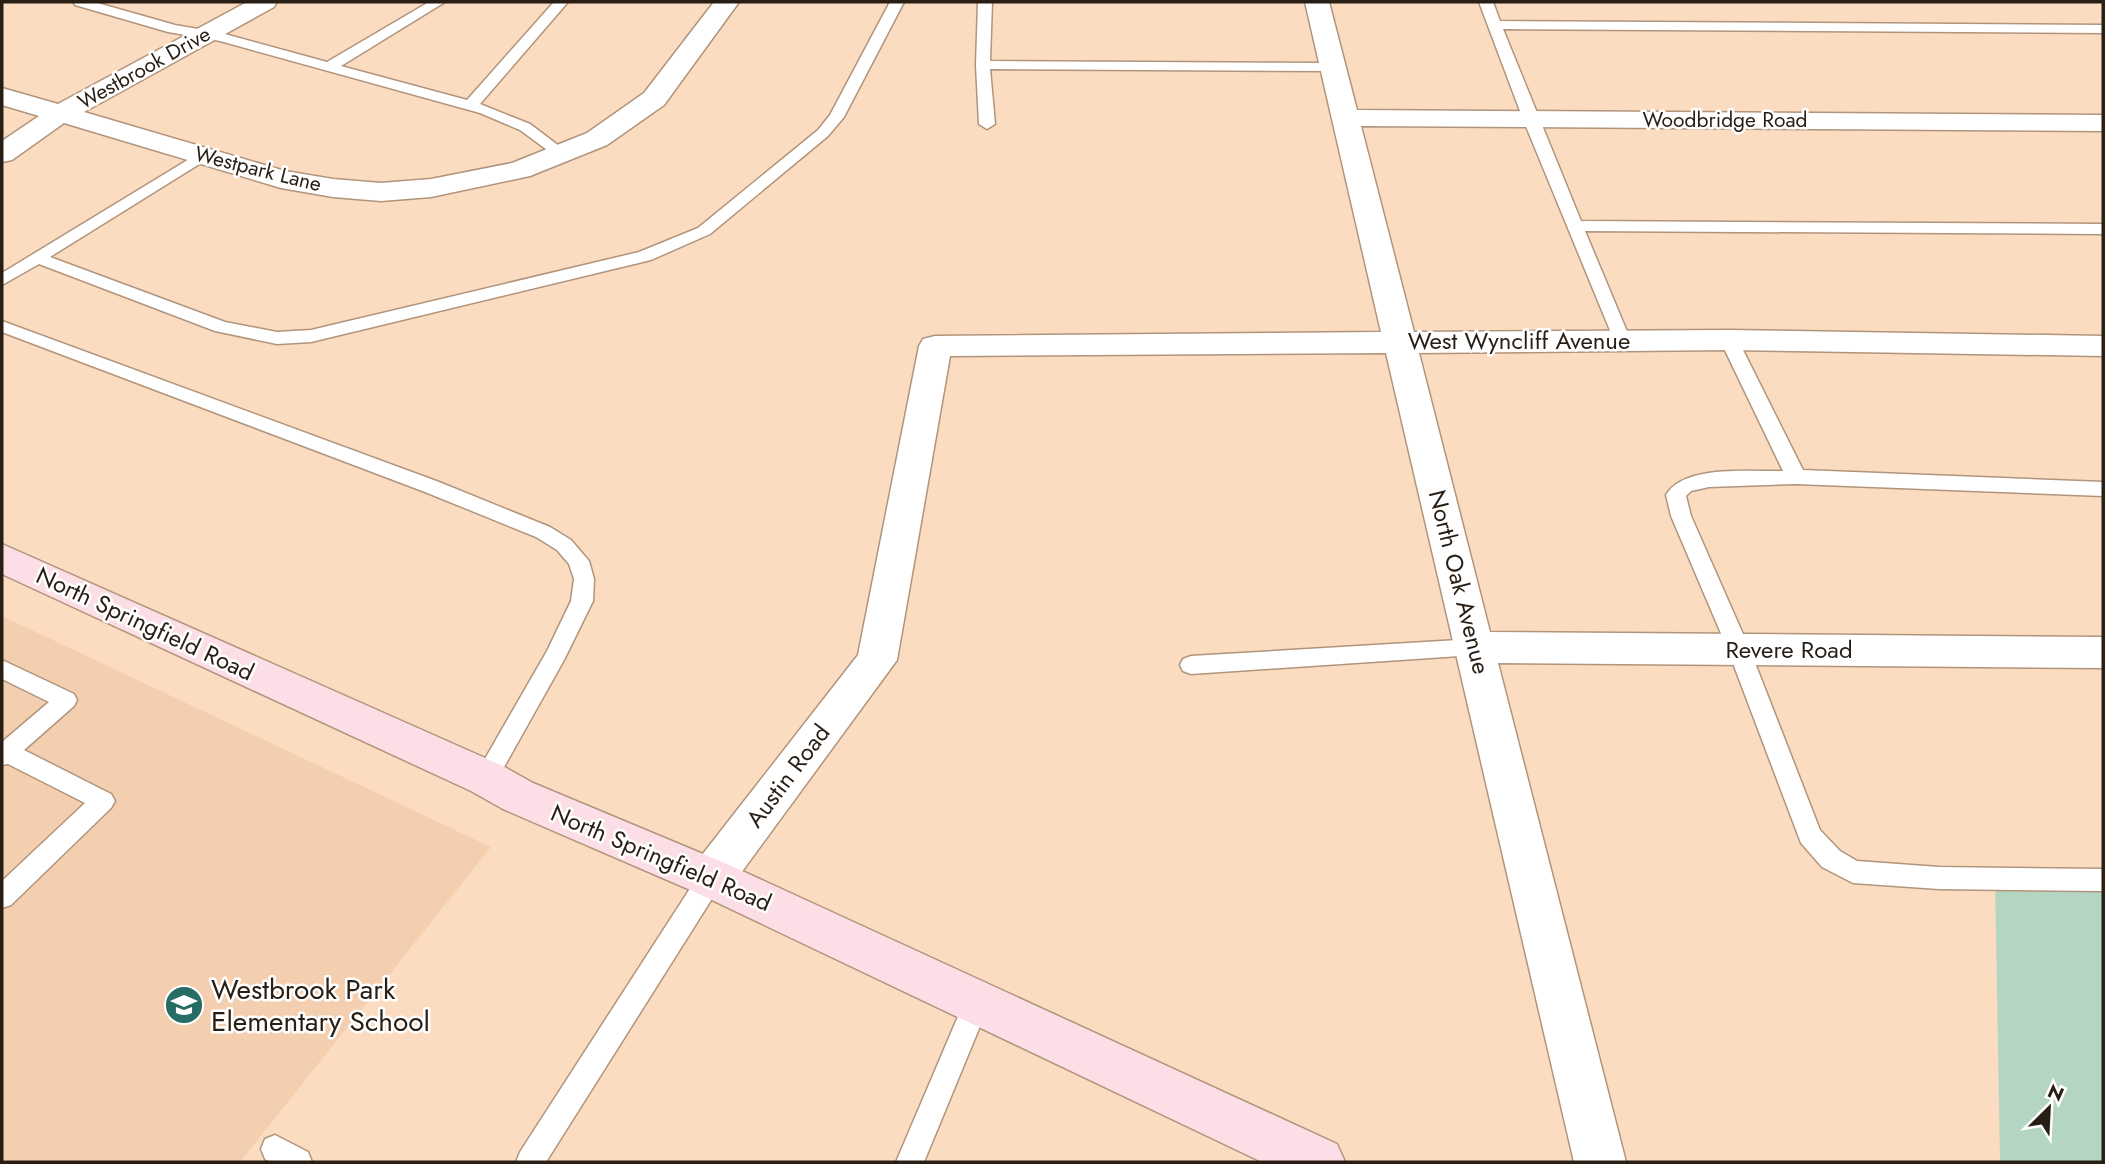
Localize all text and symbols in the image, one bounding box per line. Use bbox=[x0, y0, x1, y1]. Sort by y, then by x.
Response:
street label: Westbrook Drive bbox=[72, 19, 216, 117]
street label: Woodbridge Road bbox=[1643, 105, 1808, 135]
street label: Westpark Lane bbox=[191, 139, 325, 199]
street label: West Wyncliff Avenue bbox=[1408, 323, 1630, 358]
street label: North Oak Avenue bbox=[1420, 486, 1499, 678]
street label: North Springfield Road bbox=[31, 558, 260, 689]
street label: Revere Road bbox=[1725, 632, 1853, 667]
street label: Austin Road bbox=[737, 717, 838, 835]
street label: North Springfield Road bbox=[545, 795, 777, 920]
place label: Westbrook Park Elementary School bbox=[211, 969, 430, 1042]
school or university icon: Westbrook Park Elementary School bbox=[163, 984, 205, 1026]
north arrow bbox=[2014, 1073, 2084, 1143]
text: N bbox=[2043, 1078, 2068, 1108]

